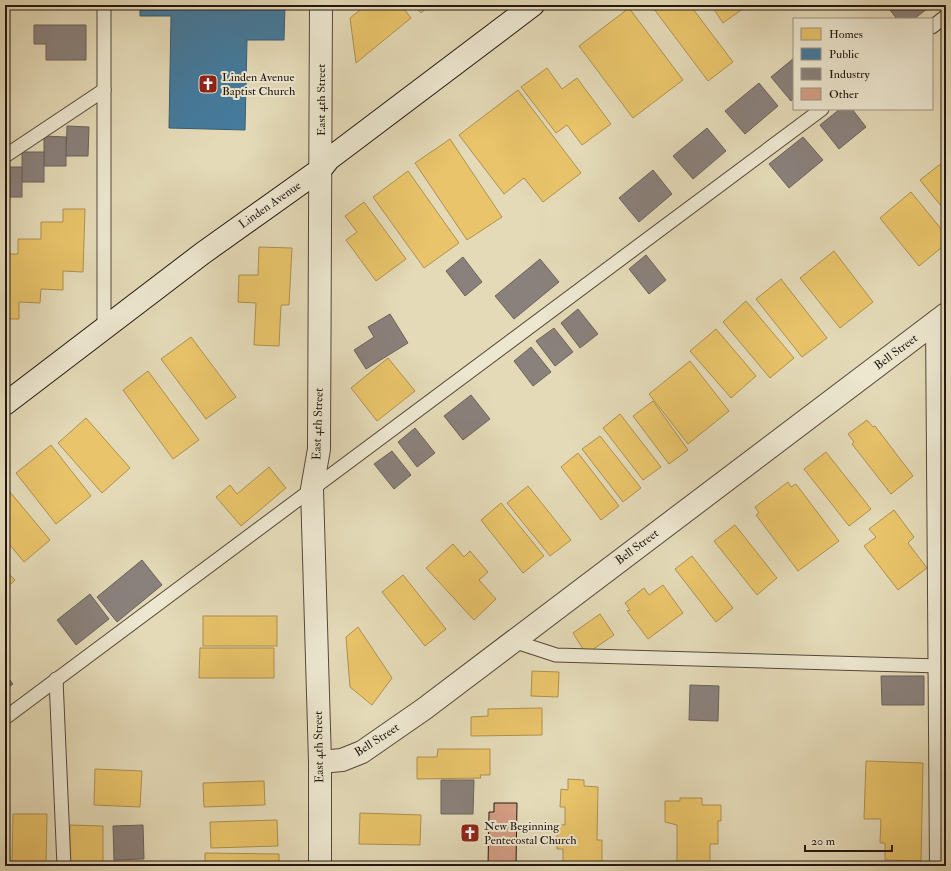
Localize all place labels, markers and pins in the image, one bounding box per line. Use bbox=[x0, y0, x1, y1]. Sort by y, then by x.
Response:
place label: Linden Avenue Baptist Church bbox=[222, 70, 296, 99]
church icon: Linden Avenue Baptist Church bbox=[197, 73, 219, 95]
place label: New Beginning Pentecostal Church bbox=[484, 819, 577, 848]
church icon: New Beginning Pentecostal Church bbox=[459, 822, 481, 844]

